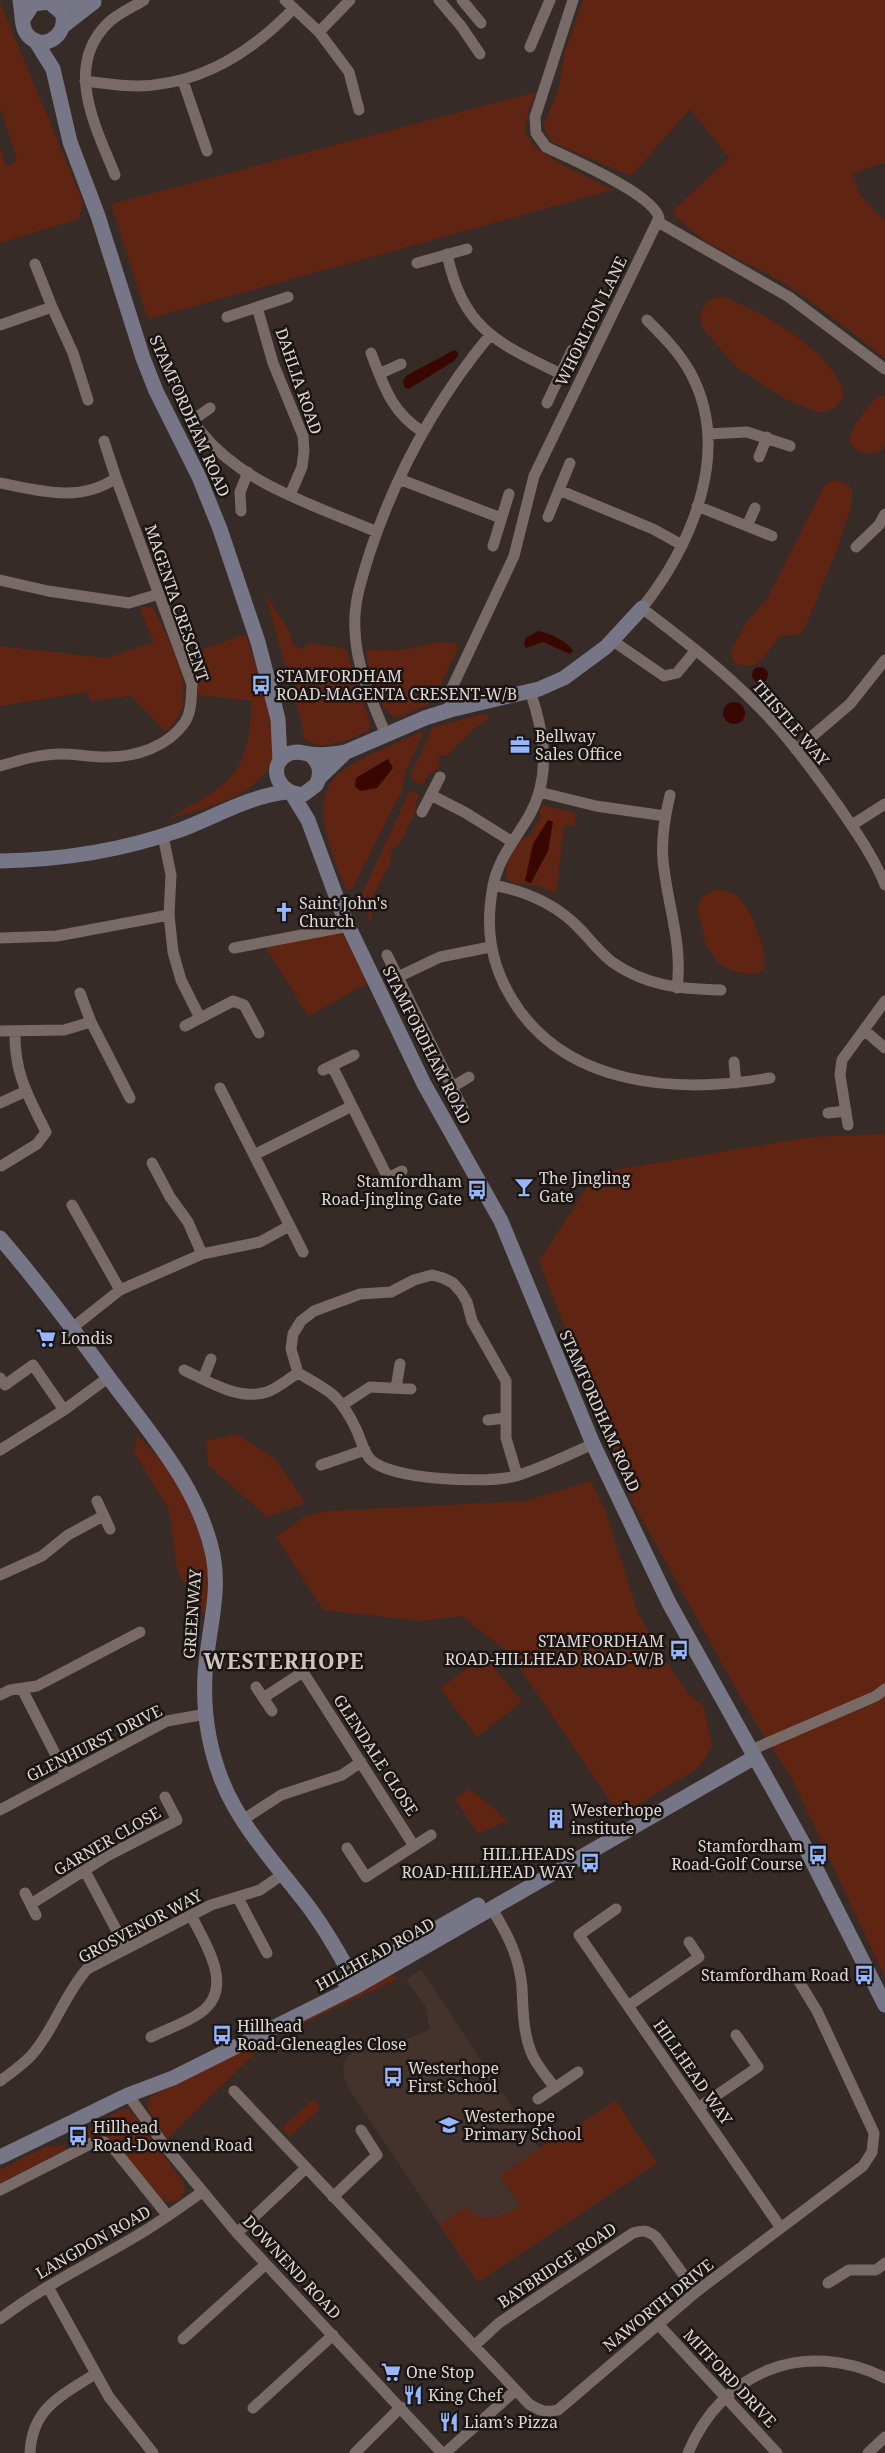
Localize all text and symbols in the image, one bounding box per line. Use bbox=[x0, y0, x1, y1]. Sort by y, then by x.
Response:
street label: WHORLTON LANE bbox=[550, 252, 632, 390]
street label: DAHLIA ROAD bbox=[270, 325, 328, 437]
street label: STAMFORDHAM ROAD bbox=[144, 332, 236, 500]
street label: MAGENTA CRESCENT bbox=[140, 522, 214, 685]
place label: STAMFORDHAM ROAD-MAGENTA CRESENT-W/B bbox=[276, 665, 517, 705]
bus stop icon: STAMFORDHAM ROAD-MAGENTA CRESENT-W/B bbox=[250, 674, 272, 696]
street label: THISTLE WAY bbox=[748, 676, 835, 771]
place label: Bellway Sales Office bbox=[535, 725, 622, 765]
office icon: Bellway Sales Office bbox=[509, 734, 531, 756]
place label: Saint John's Church bbox=[299, 892, 387, 932]
church icon: Saint John's Church bbox=[273, 901, 295, 923]
street label: STAMFORDHAM ROAD bbox=[378, 962, 476, 1128]
place label: The Jingling Gate bbox=[539, 1167, 631, 1207]
place label: Stamfordham Road-Jingling Gate bbox=[321, 1170, 462, 1210]
bar icon: The Jingling Gate bbox=[513, 1176, 535, 1198]
bus stop icon: Stamfordham Road-Jingling Gate bbox=[466, 1179, 488, 1201]
supermarket icon: Londis bbox=[35, 1327, 57, 1349]
place label: Londis bbox=[61, 1327, 113, 1349]
street label: STAMFORDHAM ROAD bbox=[554, 1327, 646, 1495]
street label: GREENWAY bbox=[178, 1567, 206, 1660]
place label: STAMFORDHAM ROAD-HILLHEAD ROAD-W/B bbox=[445, 1630, 664, 1670]
bus stop icon: STAMFORDHAM ROAD-HILLHEAD ROAD-W/B bbox=[668, 1639, 690, 1661]
district label: WESTERHOPE bbox=[203, 1647, 365, 1675]
street label: GLENDALE CLOSE bbox=[328, 1690, 424, 1820]
street label: GLENHURST DRIVE bbox=[22, 1699, 166, 1787]
place label: Westerhope institute bbox=[571, 1799, 662, 1839]
street label: GARNER CLOSE bbox=[49, 1801, 165, 1881]
building icon: Westerhope institute bbox=[545, 1808, 567, 1830]
place label: Stamfordham Road-Golf Course bbox=[671, 1835, 803, 1875]
place label: HILLHEADS ROAD-HILLHEAD WAY bbox=[401, 1843, 576, 1883]
bus stop icon: Stamfordham Road-Golf Course bbox=[807, 1844, 829, 1866]
bus stop icon: HILLHEADS ROAD-HILLHEAD WAY bbox=[579, 1852, 601, 1874]
street label: GROSVENOR WAY bbox=[74, 1884, 207, 1968]
street label: HILLHEAD ROAD bbox=[312, 1912, 438, 1996]
place label: Stamfordham Road bbox=[701, 1964, 849, 1986]
bus stop icon: Stamfordham Road bbox=[853, 1964, 875, 1986]
place label: Hillhead Road-Gleneagles Close bbox=[237, 2015, 407, 2055]
street label: HILLHEAD WAY bbox=[648, 2015, 738, 2130]
bus stop icon: Hillhead Road-Gleneagles Close bbox=[211, 2024, 233, 2046]
place label: Westerhope First School bbox=[408, 2057, 499, 2097]
bus stop icon: Westerhope First School bbox=[382, 2066, 404, 2088]
place label: Westerhope Primary School bbox=[464, 2105, 581, 2145]
school or university icon: Westerhope Primary School bbox=[438, 2114, 460, 2136]
place label: Hillhead Road-Downend Road bbox=[93, 2116, 253, 2156]
bus stop icon: Hillhead Road-Downend Road bbox=[67, 2125, 89, 2147]
street label: LANGDON ROAD bbox=[31, 2200, 155, 2284]
street label: DOWNEND ROAD bbox=[238, 2210, 346, 2324]
street label: BAYBRIDGE ROAD bbox=[493, 2217, 621, 2313]
street label: NAWORTH DRIVE bbox=[598, 2254, 718, 2356]
street label: MITFORD DRIVE bbox=[679, 2324, 781, 2432]
supermarket icon: One Stop bbox=[380, 2361, 402, 2383]
place label: One Stop bbox=[406, 2361, 474, 2383]
restaurant icon: King Chef bbox=[402, 2384, 424, 2406]
place label: King Chef bbox=[428, 2384, 504, 2406]
restaurant icon: Liam’s Pizza bbox=[438, 2411, 460, 2433]
place label: Liam’s Pizza bbox=[464, 2411, 558, 2433]

